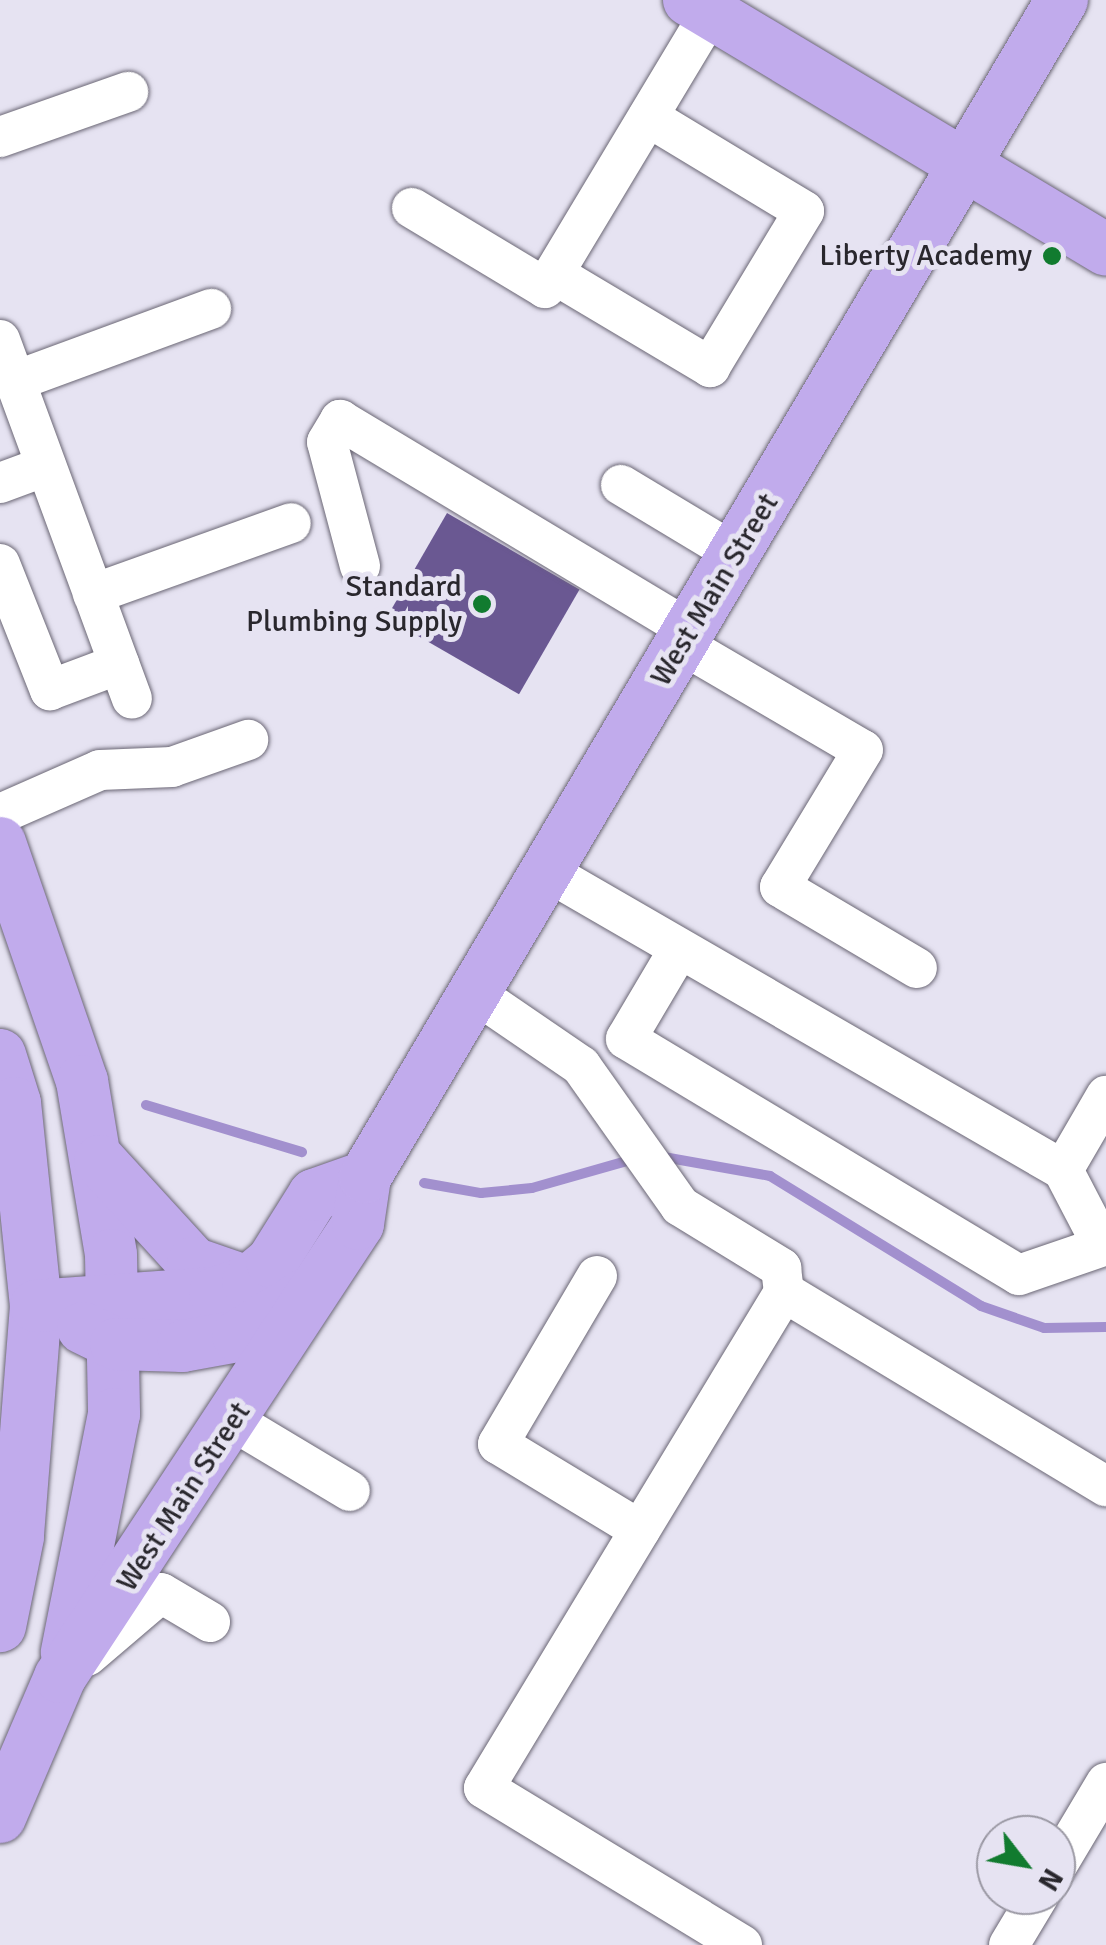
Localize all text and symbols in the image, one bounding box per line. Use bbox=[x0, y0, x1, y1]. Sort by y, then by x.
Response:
place label: Liberty Academy bbox=[819, 238, 1032, 274]
marker: Liberty Academy bbox=[1041, 245, 1063, 267]
street label: West Main Street bbox=[643, 487, 787, 693]
place label: Standard Plumbing Supply bbox=[246, 569, 462, 640]
marker: Standard Plumbing Supply bbox=[471, 593, 493, 615]
street label: West Main Street bbox=[109, 1396, 259, 1598]
north arrow bbox=[976, 1815, 1076, 1915]
text: N bbox=[1030, 1862, 1070, 1897]

